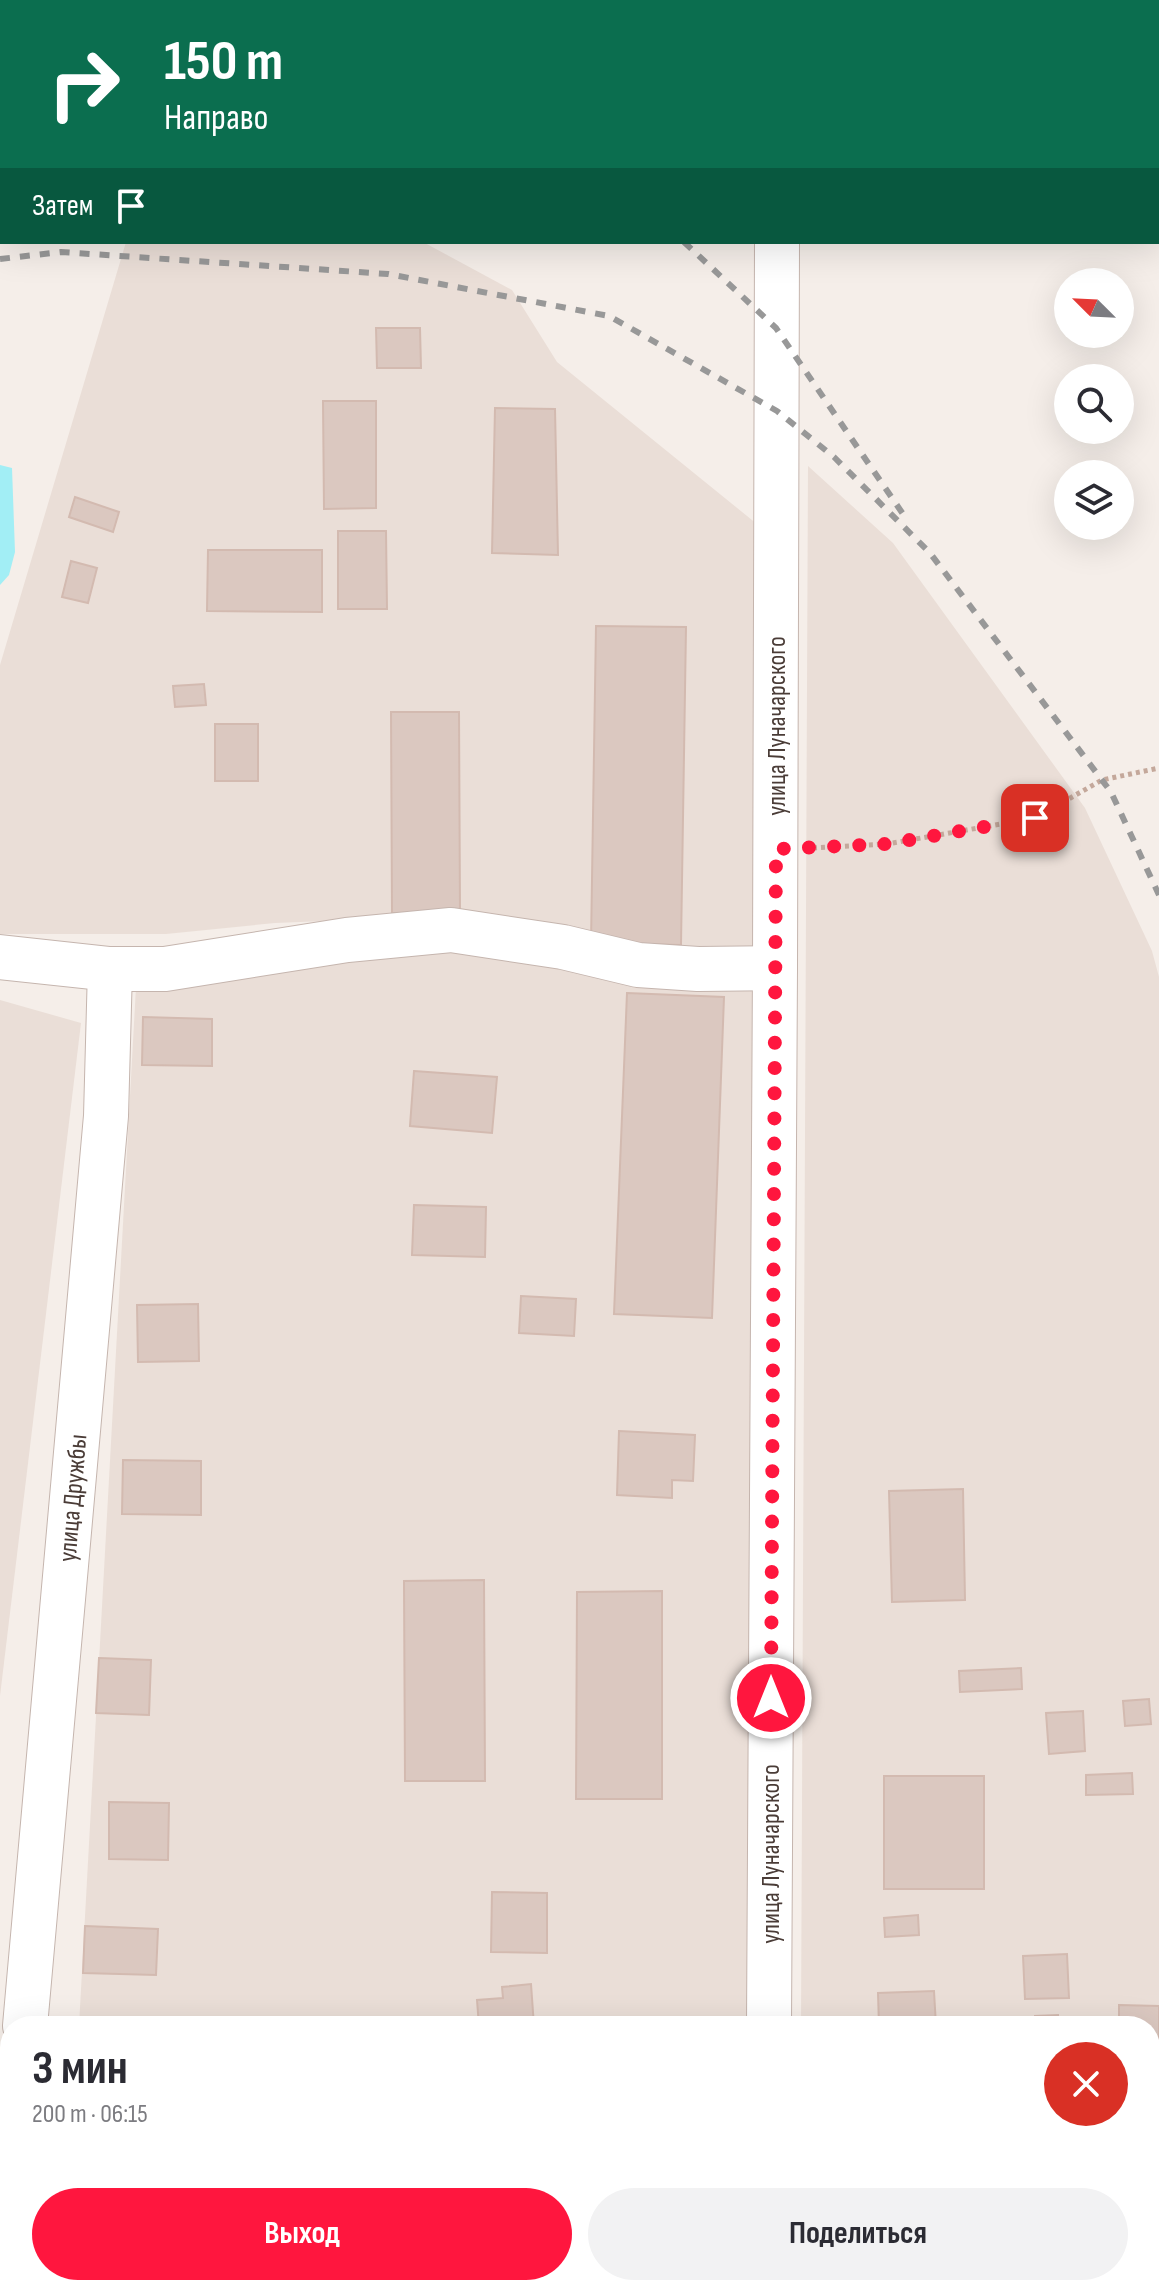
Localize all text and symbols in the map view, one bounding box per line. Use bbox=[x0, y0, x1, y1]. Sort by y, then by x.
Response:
text: 150 m bbox=[164, 29, 283, 96]
icon: right bbox=[32, 32, 136, 136]
text: Направо bbox=[164, 97, 268, 140]
icon: arrive bbox=[109, 184, 153, 228]
text: Затем bbox=[32, 188, 93, 224]
north arrow bbox=[1054, 268, 1134, 348]
map controls bbox=[1054, 268, 1134, 540]
button: search bbox=[1054, 364, 1134, 444]
button: layers bbox=[1054, 460, 1134, 540]
street label: улица Луначарского bbox=[762, 636, 793, 816]
pin bbox=[1001, 784, 1069, 852]
icon: arrive bbox=[1013, 796, 1057, 840]
street label: улица Дружбы bbox=[52, 1433, 95, 1563]
position arrow bbox=[729, 1656, 813, 1740]
street label: улица Луначарского bbox=[756, 1764, 787, 1944]
text: 3 мин bbox=[32, 2040, 128, 2097]
button: close bbox=[1044, 2042, 1128, 2126]
text: 200 m · 06:15 bbox=[32, 2099, 148, 2130]
button: Выход bbox=[32, 2188, 572, 2280]
button: Поделиться bbox=[588, 2188, 1128, 2280]

